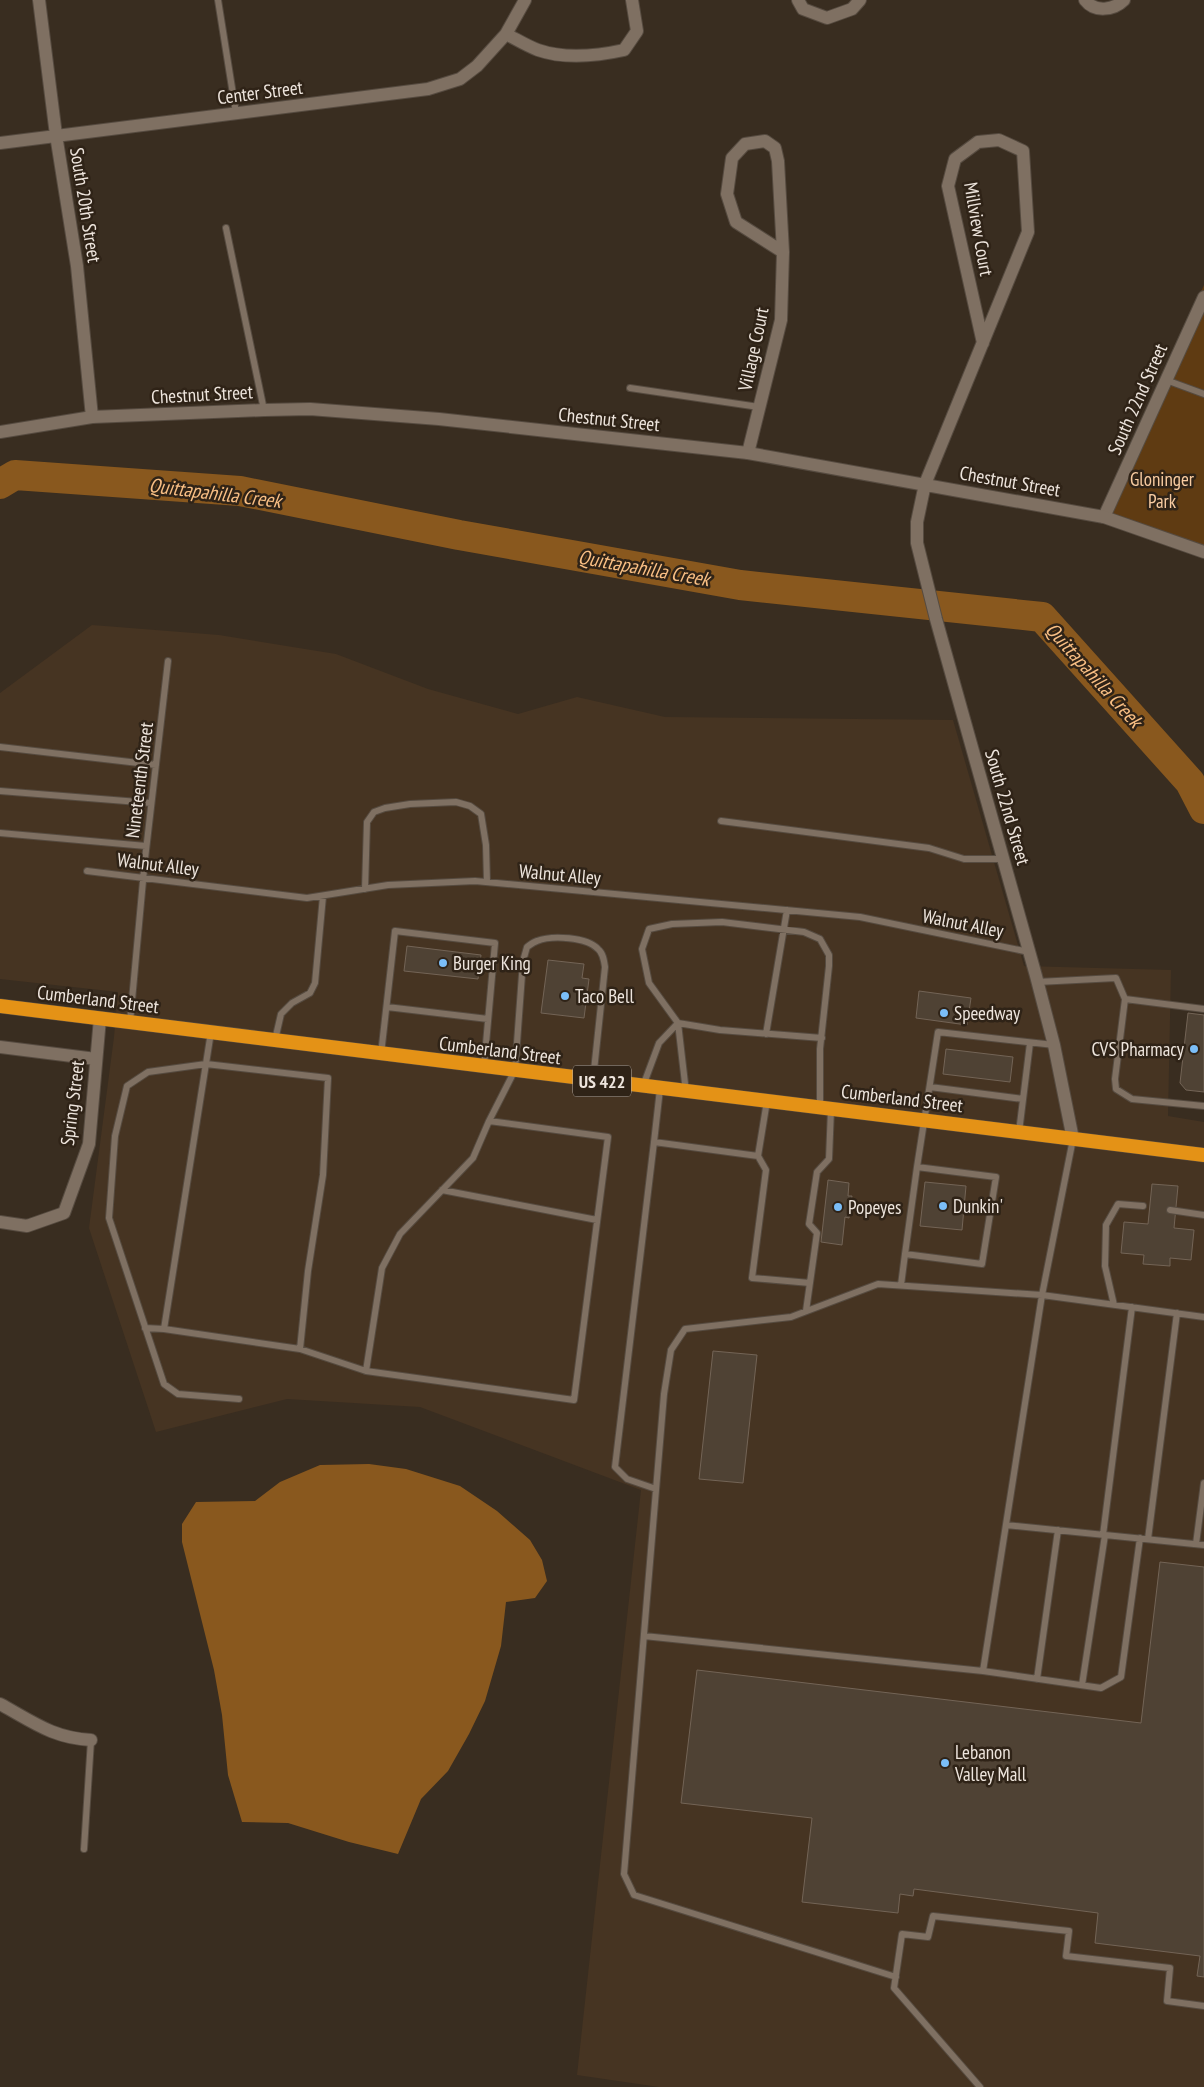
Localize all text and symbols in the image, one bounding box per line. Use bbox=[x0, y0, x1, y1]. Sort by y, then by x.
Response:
street label: Center Street bbox=[216, 75, 305, 109]
street label: South 20th Street bbox=[65, 146, 107, 265]
street label: Millview Court bbox=[959, 180, 999, 278]
street label: Village Court bbox=[732, 304, 774, 394]
street label: South 22nd Street bbox=[1102, 339, 1173, 458]
street label: Chestnut Street bbox=[151, 379, 254, 409]
street label: Chestnut Street bbox=[557, 402, 662, 436]
street label: Chestnut Street bbox=[958, 460, 1063, 502]
park label: Gloninger Park bbox=[1130, 467, 1195, 513]
water label: Quittapahilla Creek bbox=[147, 472, 285, 514]
water label: Quittapahilla Creek bbox=[576, 544, 714, 593]
water label: Quittapahilla Creek bbox=[1040, 617, 1150, 735]
street label: Nineteenth Street bbox=[120, 720, 158, 839]
street label: South 22nd Street bbox=[980, 746, 1036, 868]
street label: Walnut Alley bbox=[116, 847, 201, 881]
street label: Walnut Alley bbox=[518, 858, 603, 890]
street label: Walnut Alley bbox=[920, 903, 1006, 943]
place label: Burger King bbox=[453, 951, 531, 975]
marker: Burger King bbox=[437, 957, 449, 969]
street label: Cumberland Street bbox=[36, 980, 161, 1018]
place label: Taco Bell bbox=[575, 984, 634, 1008]
marker: Taco Bell bbox=[559, 990, 571, 1002]
place label: Speedway bbox=[954, 1001, 1021, 1025]
marker: Speedway bbox=[938, 1007, 950, 1019]
street label: Cumberland Street bbox=[438, 1031, 563, 1069]
place label: CVS Pharmacy bbox=[1091, 1037, 1185, 1061]
marker: CVS Pharmacy bbox=[1188, 1043, 1200, 1055]
street label: Spring Street bbox=[55, 1058, 89, 1147]
road number: US 422 bbox=[573, 1066, 631, 1096]
street label: Cumberland Street bbox=[840, 1079, 965, 1117]
place label: Dunkin' bbox=[953, 1194, 1003, 1218]
place label: Popeyes bbox=[848, 1195, 901, 1219]
marker: Dunkin' bbox=[937, 1200, 949, 1212]
marker: Popeyes bbox=[832, 1201, 844, 1213]
place label: Lebanon Valley Mall bbox=[954, 1740, 1027, 1786]
marker: Lebanon Valley Mall bbox=[939, 1757, 951, 1769]

